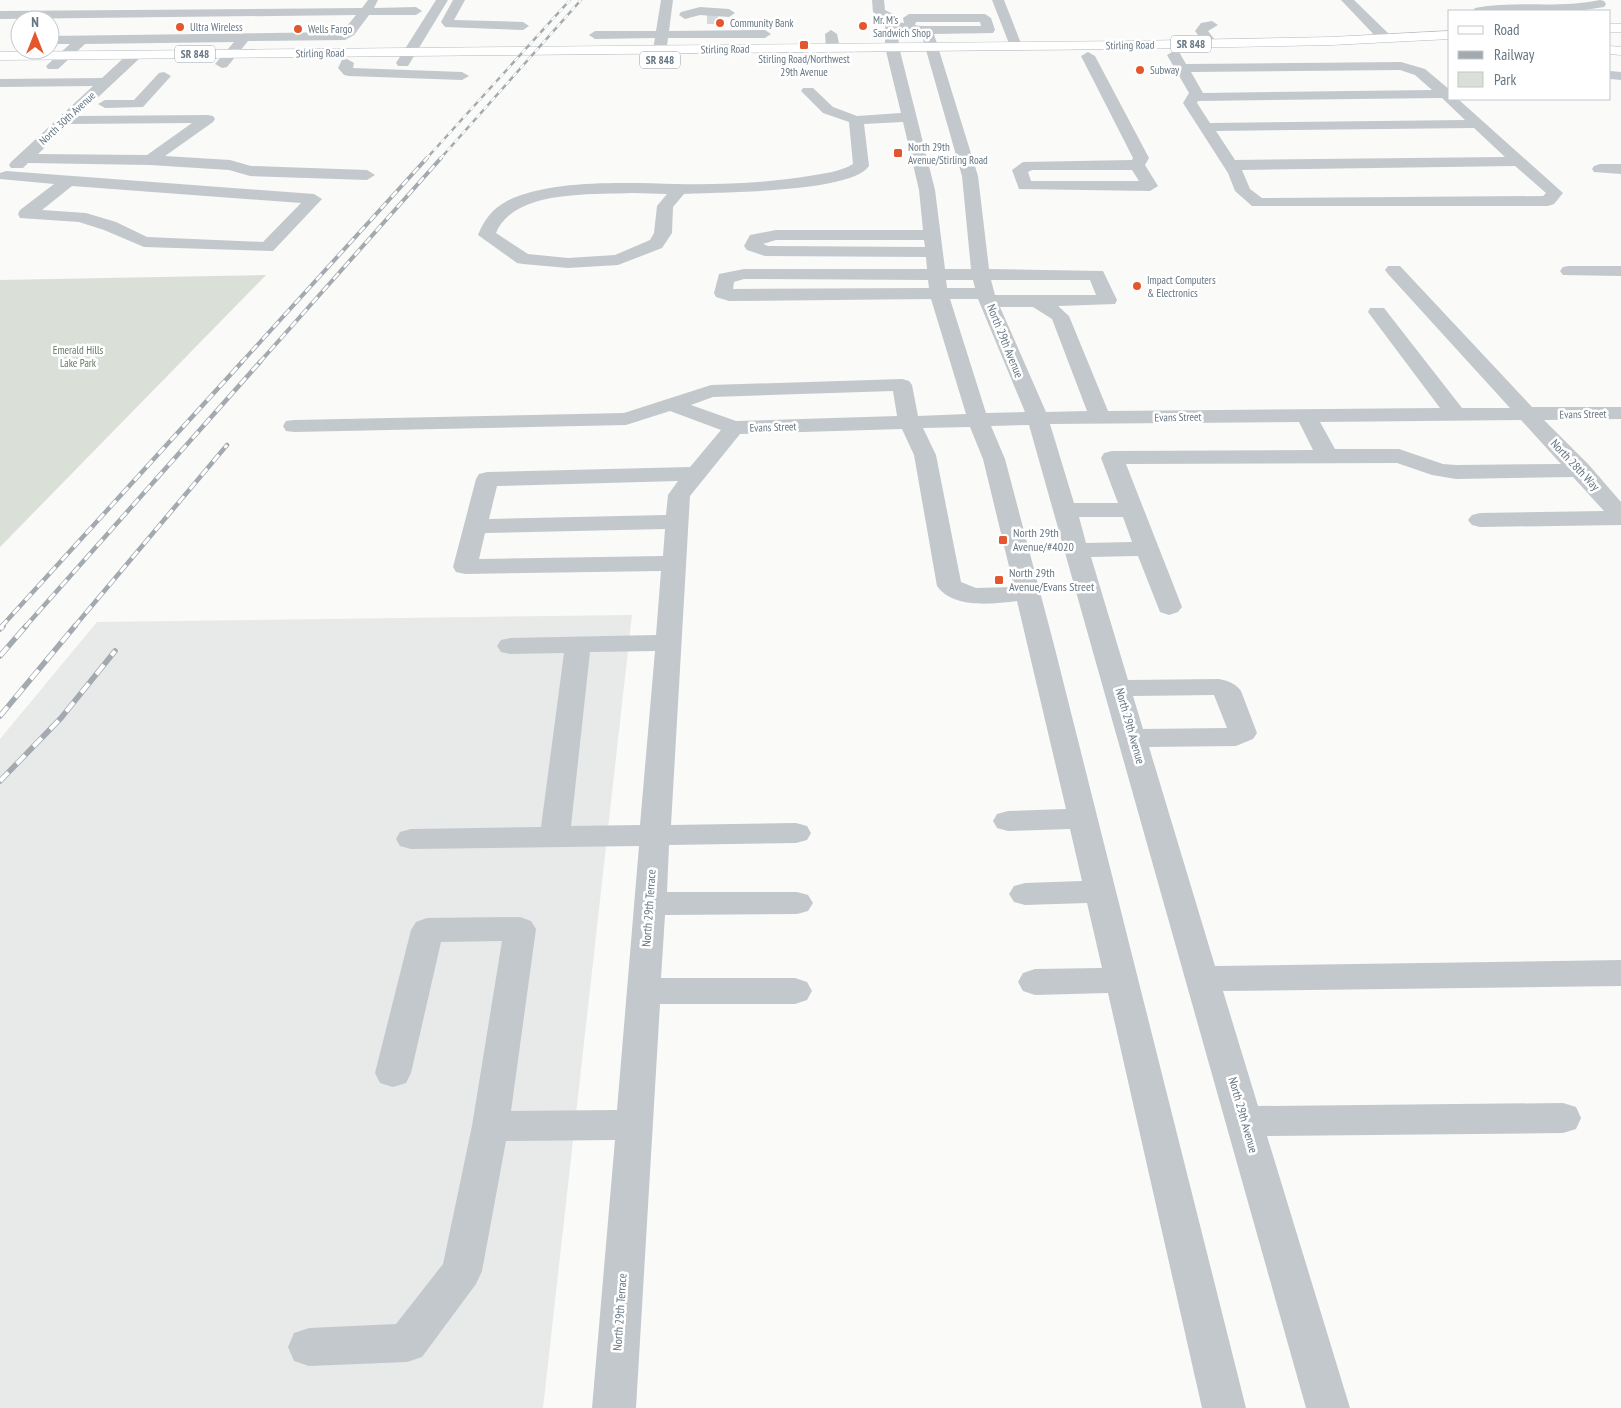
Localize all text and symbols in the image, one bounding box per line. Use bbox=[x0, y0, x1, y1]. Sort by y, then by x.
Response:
north arrow bbox=[10, 10, 60, 60]
legend bbox=[1448, 10, 1611, 100]
text: N bbox=[31, 13, 39, 31]
place label: Mr. M's Sandwich Shop bbox=[873, 13, 931, 40]
place label: Community Bank bbox=[730, 16, 794, 30]
marker: Community Bank bbox=[714, 17, 726, 29]
place label: Ultra Wireless bbox=[190, 20, 243, 34]
marker: Mr. M's Sandwich Shop bbox=[857, 20, 869, 32]
text: Road bbox=[1494, 20, 1520, 39]
marker: Ultra Wireless bbox=[174, 21, 186, 33]
place label: Wells Fargo bbox=[308, 22, 352, 36]
marker: Wells Fargo bbox=[292, 23, 304, 35]
road number: SR 848 bbox=[1171, 36, 1211, 52]
street label: Stirling Road bbox=[1105, 38, 1155, 52]
marker: Stirling Road/Northwest 29th Avenue bbox=[798, 39, 810, 51]
street label: Stirling Road bbox=[700, 42, 750, 56]
text: Railway bbox=[1494, 45, 1535, 64]
road number: SR 848 bbox=[175, 46, 215, 62]
street label: Stirling Road bbox=[295, 46, 345, 60]
road number: SR 848 bbox=[640, 52, 680, 68]
place label: Stirling Road/Northwest 29th Avenue bbox=[758, 52, 850, 79]
place label: Subway bbox=[1150, 63, 1180, 77]
marker: Subway bbox=[1134, 64, 1146, 76]
text: Park bbox=[1494, 70, 1516, 89]
street label: North 30th Avenue bbox=[36, 88, 98, 148]
place label: North 29th Avenue/Stirling Road bbox=[908, 140, 988, 167]
marker: North 29th Avenue/Stirling Road bbox=[892, 147, 904, 159]
place label: Impact Computers & Electronics bbox=[1147, 273, 1216, 300]
marker: Impact Computers & Electronics bbox=[1131, 280, 1143, 292]
street label: North 29th Avenue bbox=[984, 302, 1027, 380]
park label: Emerald Hills Lake Park bbox=[53, 343, 104, 370]
street label: Evans Street bbox=[1559, 407, 1607, 421]
street label: Evans Street bbox=[1154, 410, 1202, 424]
street label: Evans Street bbox=[749, 419, 797, 435]
street label: North 28th Way bbox=[1548, 436, 1603, 494]
place label: North 29th Avenue/#4020 bbox=[1013, 525, 1074, 554]
marker: North 29th Avenue/#4020 bbox=[997, 534, 1009, 546]
place label: North 29th Avenue/Evans Street bbox=[1009, 565, 1095, 594]
marker: North 29th Avenue/Evans Street bbox=[993, 574, 1005, 586]
street label: North 29th Avenue bbox=[1112, 686, 1148, 766]
street label: North 29th Terrace bbox=[638, 869, 659, 947]
street label: North 29th Avenue bbox=[1225, 1075, 1261, 1155]
street label: North 29th Terrace bbox=[609, 1273, 630, 1351]

